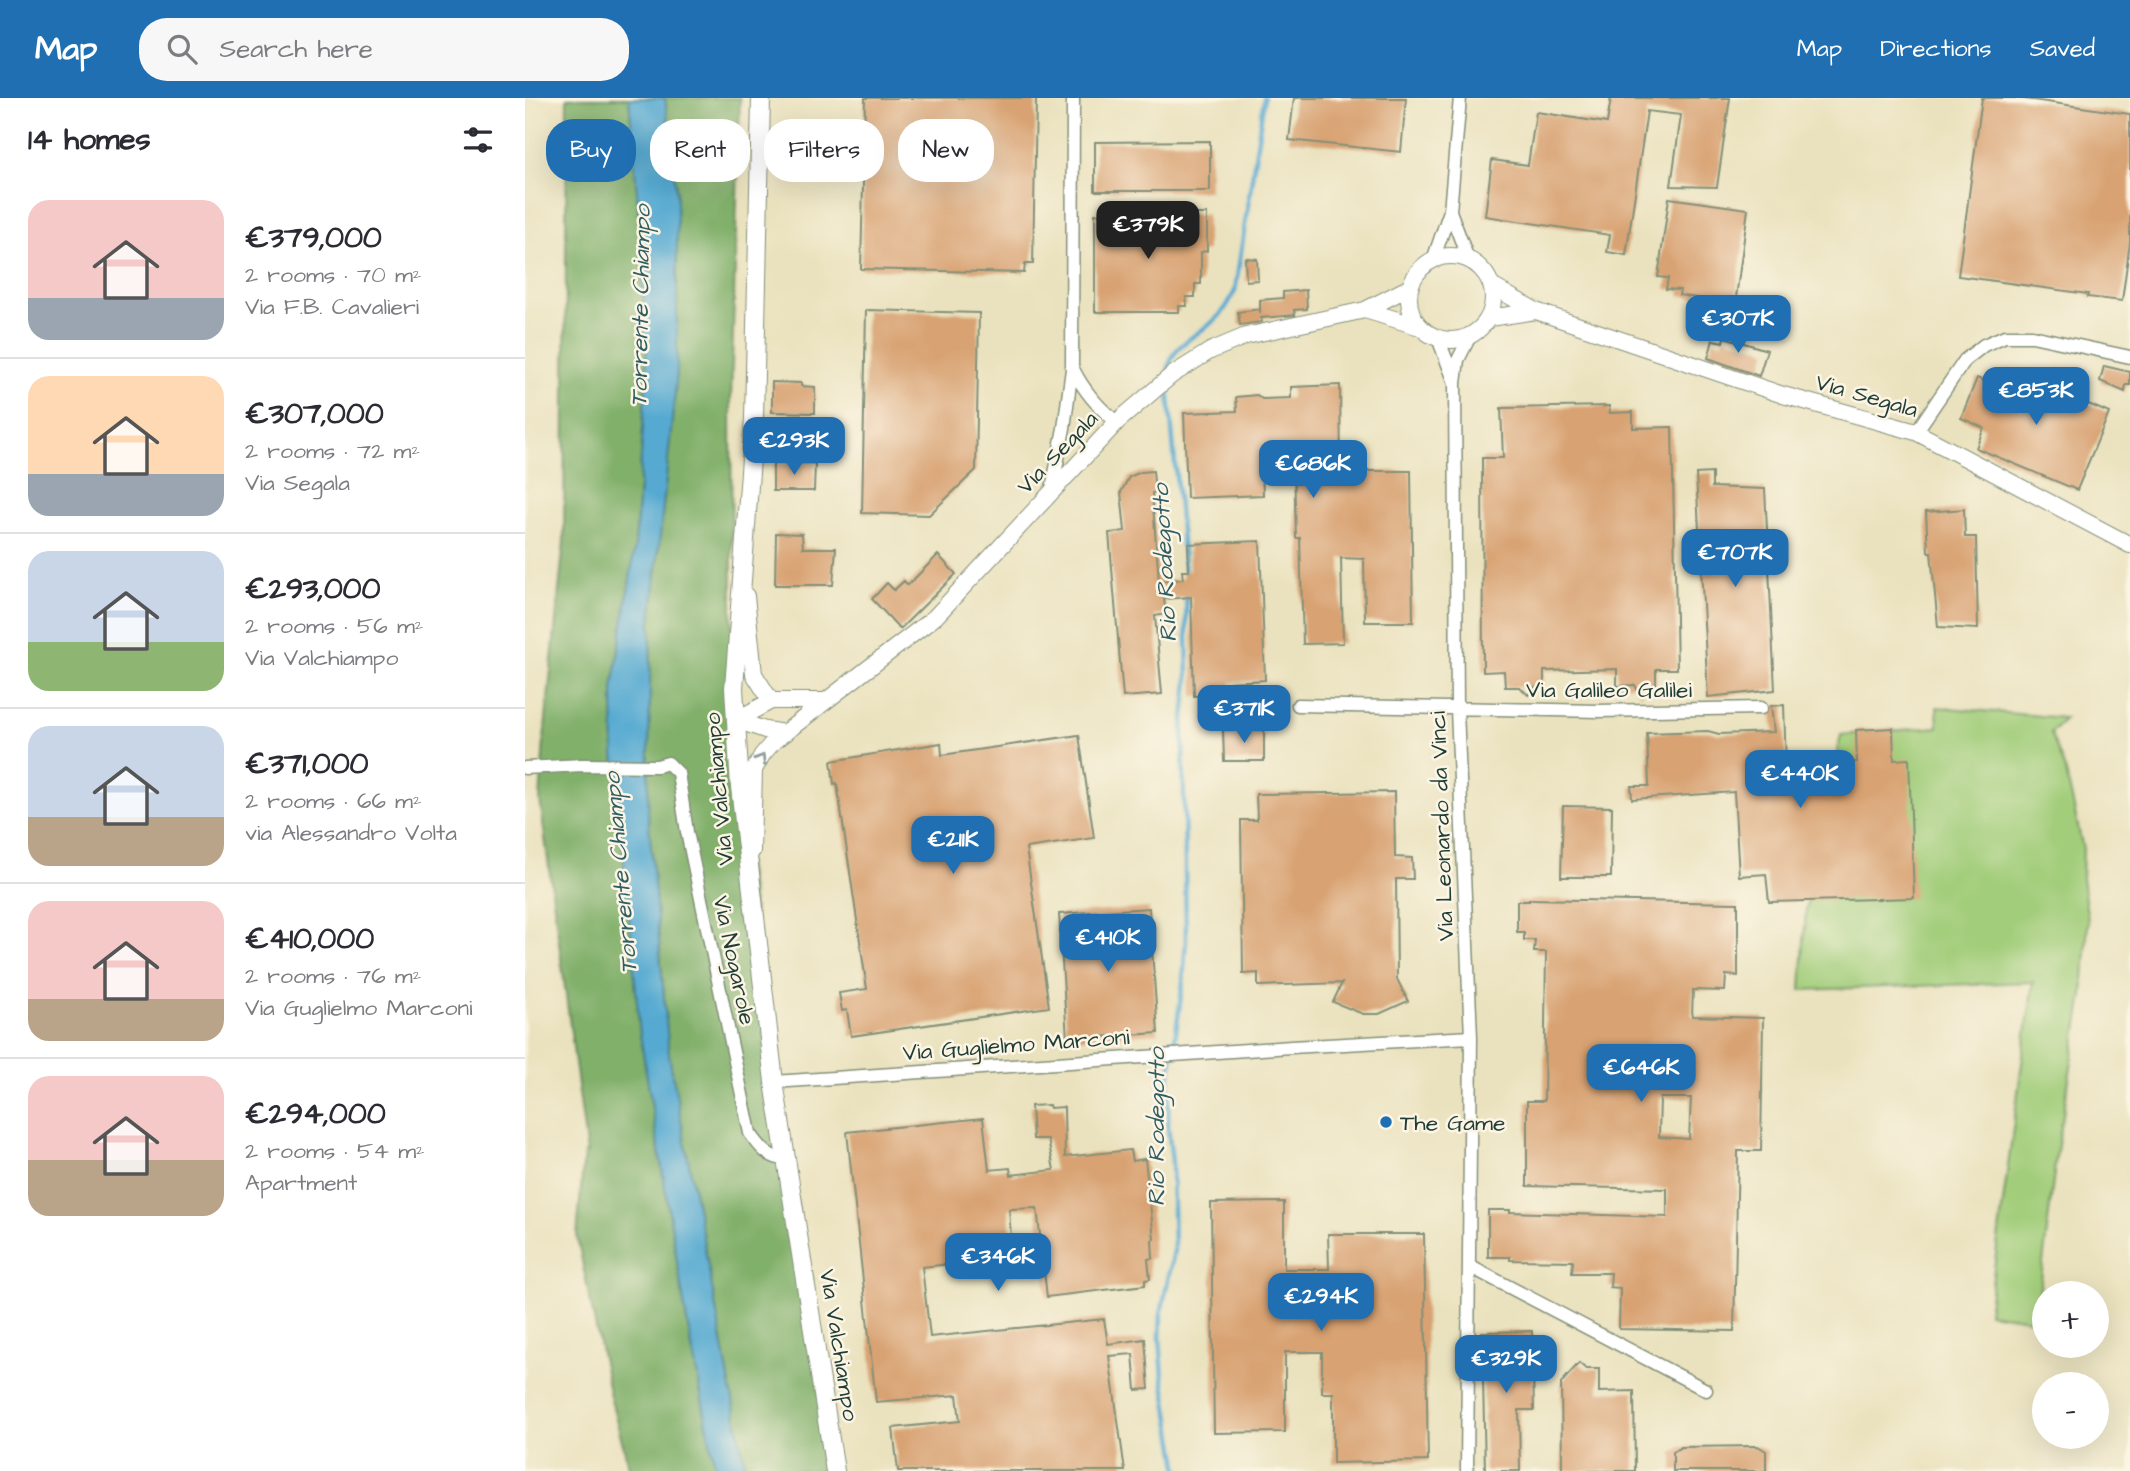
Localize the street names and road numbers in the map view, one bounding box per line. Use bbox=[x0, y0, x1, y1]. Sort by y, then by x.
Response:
street label: Via Segala bbox=[1812, 366, 1922, 427]
street label: Via Segala bbox=[1010, 404, 1107, 502]
street label: Via Galileo Galilei bbox=[1526, 674, 1693, 706]
street label: Via Leonardo da Vinci bbox=[1422, 710, 1462, 942]
street label: Via Valchiampo bbox=[696, 711, 742, 867]
street label: Via Nogarole bbox=[704, 893, 763, 1028]
street label: Via Guglielmo Marconi bbox=[902, 1021, 1131, 1070]
street label: Via Valchiampo bbox=[811, 1267, 867, 1423]

